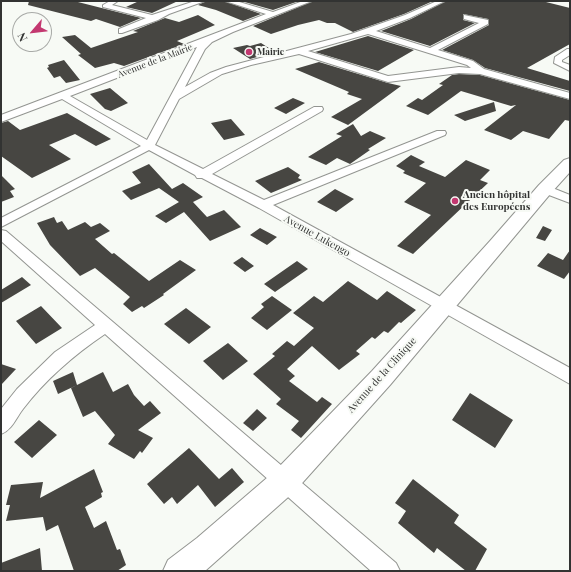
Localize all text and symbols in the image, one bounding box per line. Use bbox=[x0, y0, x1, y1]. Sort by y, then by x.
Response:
north arrow bbox=[12, 12, 52, 52]
text: N bbox=[13, 30, 30, 44]
street label: Avenue de la Mairie bbox=[116, 42, 194, 80]
marker: Mairie bbox=[244, 47, 254, 57]
place label: Mairie bbox=[257, 47, 284, 57]
place label: Ancien hôpital des Européens bbox=[463, 189, 530, 212]
marker: Ancien hôpital des Européens bbox=[450, 196, 460, 206]
street label: Avenue Lukengo bbox=[282, 213, 352, 259]
street label: Avenue de la Clinique bbox=[345, 335, 419, 415]

